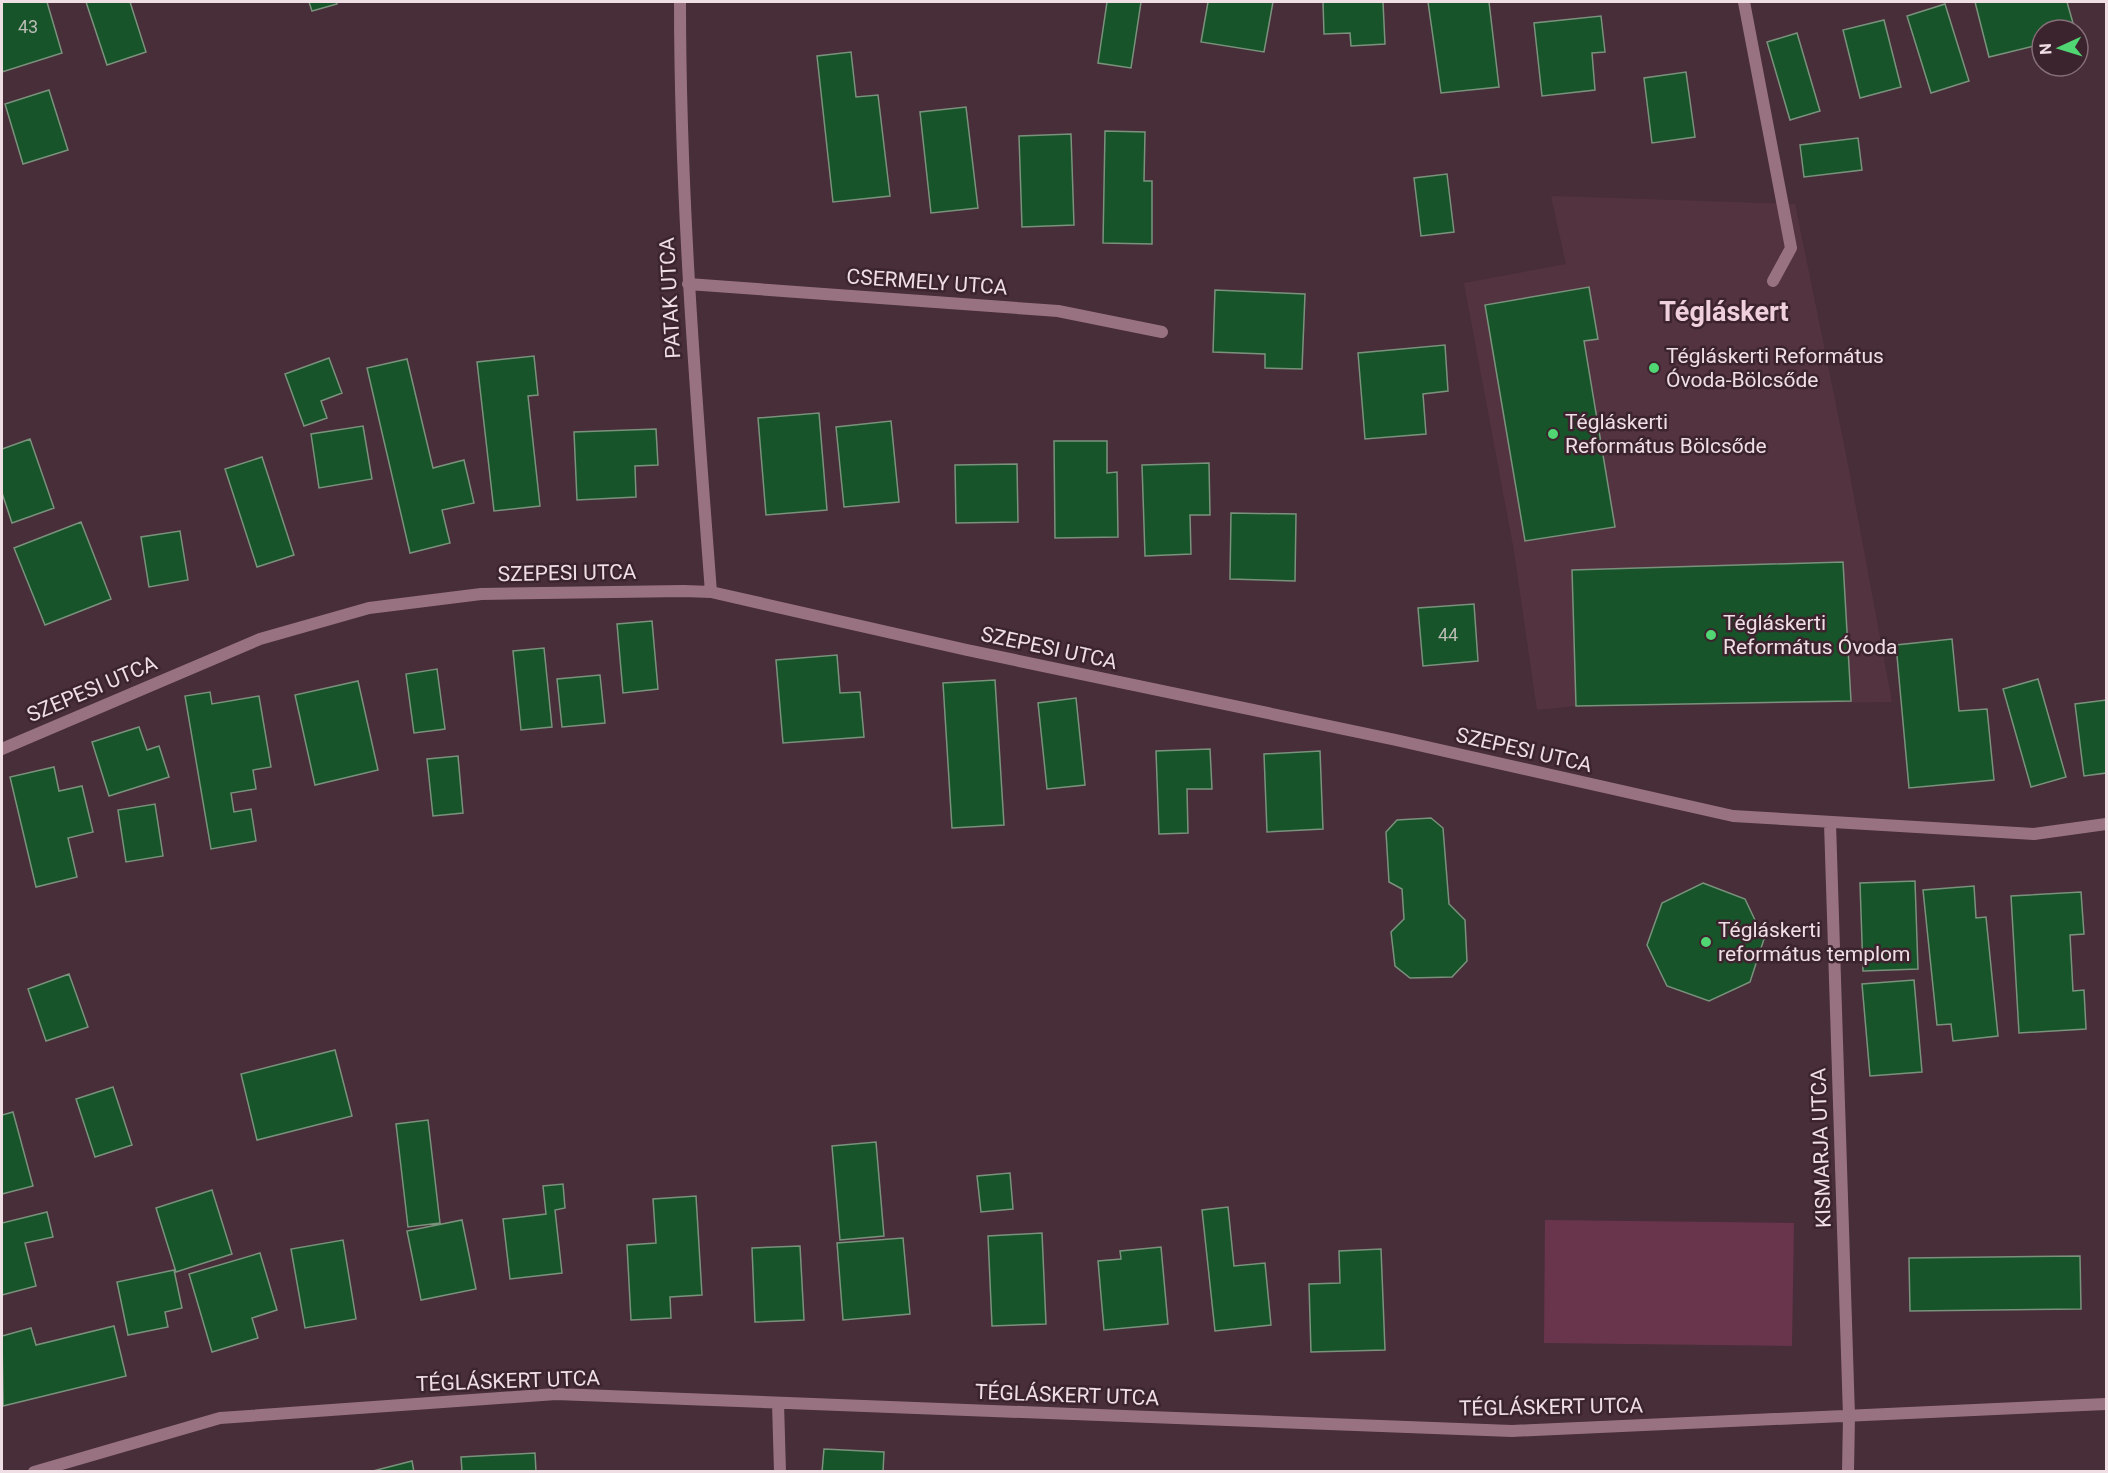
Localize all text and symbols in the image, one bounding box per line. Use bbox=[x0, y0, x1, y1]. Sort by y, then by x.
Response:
house number: 43 bbox=[18, 16, 38, 37]
north arrow bbox=[2030, 18, 2090, 78]
text: N bbox=[2036, 43, 2055, 55]
street label: PATAK UTCA bbox=[655, 237, 685, 359]
street label: CSERMELY UTCA bbox=[846, 264, 1009, 300]
district label: Tégláskert bbox=[1659, 296, 1789, 328]
place label: Tégláskerti Református Óvoda-Bölcsőde bbox=[1666, 344, 1884, 392]
marker: Tégláskerti Református Óvoda-Bölcsőde bbox=[1647, 361, 1661, 375]
place label: Tégláskerti Református Bölcsőde bbox=[1565, 410, 1767, 458]
marker: Tégláskerti Református Bölcsőde bbox=[1546, 427, 1560, 441]
street label: SZEPESI UTCA bbox=[497, 560, 637, 586]
place label: Tégláskerti Református Óvoda bbox=[1723, 611, 1898, 659]
street label: SZEPESI UTCA bbox=[979, 622, 1120, 674]
house number: 44 bbox=[1438, 624, 1458, 645]
marker: Tégláskerti Református Óvoda bbox=[1704, 628, 1718, 642]
street label: SZEPESI UTCA bbox=[23, 651, 161, 727]
street label: SZEPESI UTCA bbox=[1454, 723, 1595, 777]
place label: Tégláskerti református templom bbox=[1718, 918, 1911, 966]
marker: Tégláskerti református templom bbox=[1699, 935, 1713, 949]
street label: KISMARJA UTCA bbox=[1806, 1067, 1836, 1228]
street label: TÉGLÁSKERT UTCA bbox=[416, 1366, 601, 1396]
street label: TÉGLÁSKERT UTCA bbox=[975, 1380, 1160, 1410]
street label: TÉGLÁSKERT UTCA bbox=[1459, 1393, 1644, 1421]

